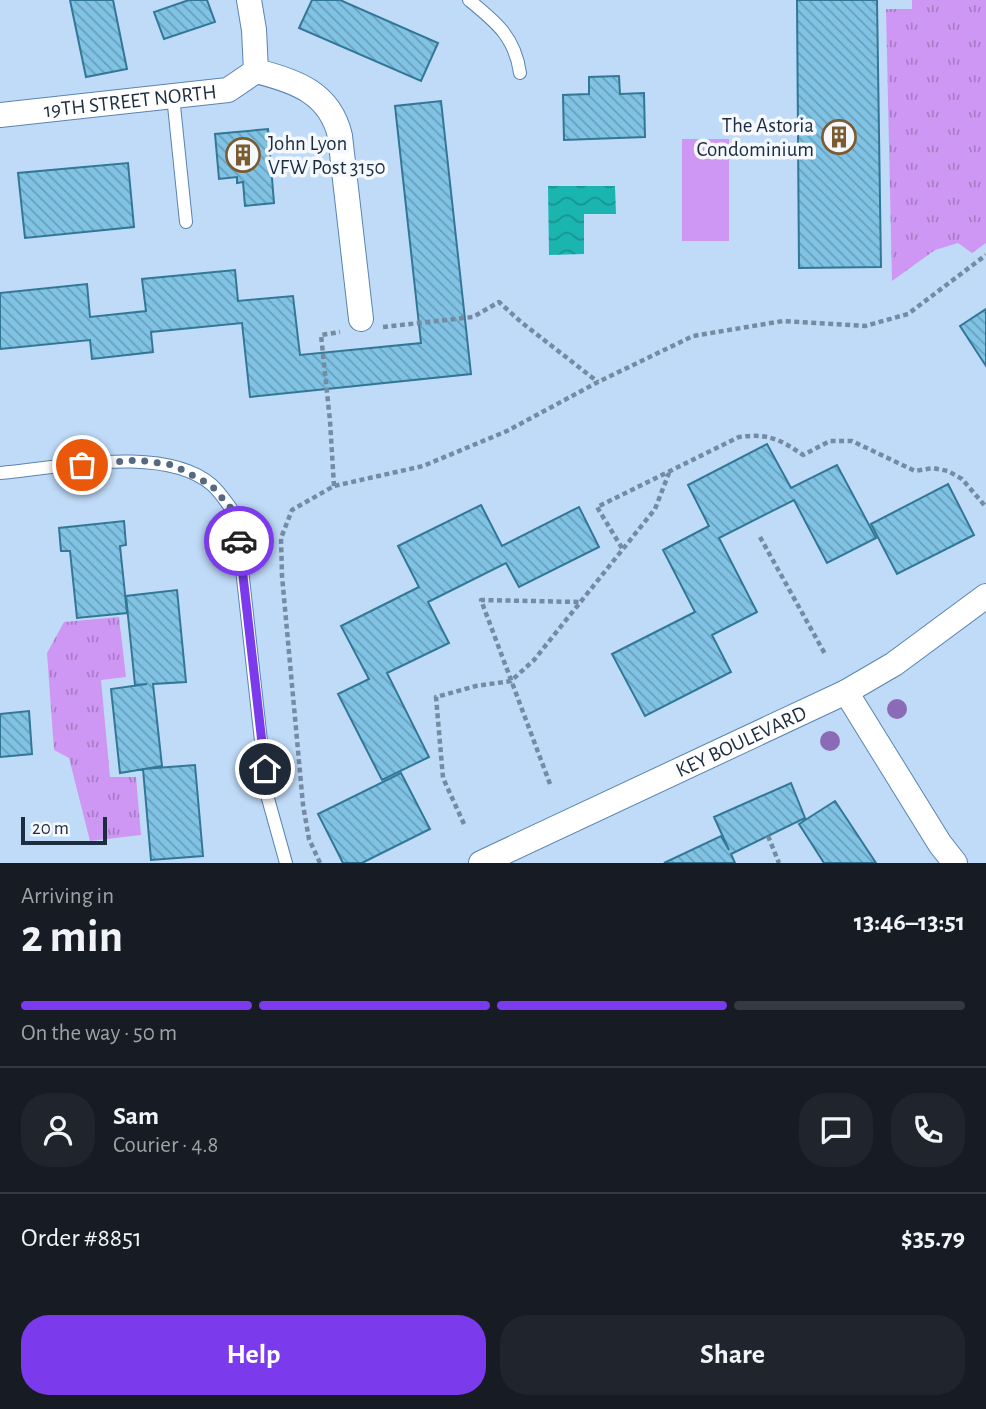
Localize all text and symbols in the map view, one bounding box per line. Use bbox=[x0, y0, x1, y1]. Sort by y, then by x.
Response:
street label: 19TH STREET NORTH bbox=[43, 81, 218, 121]
place label: The Astoria Condominium bbox=[696, 115, 814, 160]
building icon: The Astoria Condominium bbox=[820, 118, 858, 156]
place label: John Lyon VFW Post 3150 bbox=[268, 133, 386, 178]
building icon: John Lyon VFW Post 3150 bbox=[224, 136, 262, 174]
pin bbox=[52, 435, 112, 495]
icon: bag bbox=[63, 446, 101, 484]
courier bbox=[204, 506, 274, 576]
icon: car bbox=[220, 522, 258, 560]
street label: KEY BOULEVARD bbox=[672, 702, 809, 781]
pin bbox=[235, 739, 295, 799]
icon: home bbox=[246, 750, 284, 788]
scale bar bbox=[21, 814, 107, 846]
text: 20 m bbox=[32, 819, 69, 838]
text: Arriving in bbox=[21, 885, 114, 908]
text: 13:46–13:51 bbox=[854, 909, 965, 935]
text: 2 min bbox=[21, 914, 123, 960]
text: On the way · 50 m bbox=[21, 1022, 177, 1045]
button: person bbox=[21, 1093, 95, 1167]
button: chat bbox=[799, 1093, 873, 1167]
button: phone bbox=[891, 1093, 965, 1167]
text: Sam bbox=[113, 1103, 159, 1129]
text: Courier · 4.8 bbox=[113, 1134, 218, 1157]
text: Order #8851 bbox=[21, 1225, 142, 1251]
text: $35.79 bbox=[901, 1225, 965, 1251]
button: Help bbox=[21, 1315, 486, 1395]
button: Share bbox=[500, 1315, 965, 1395]

